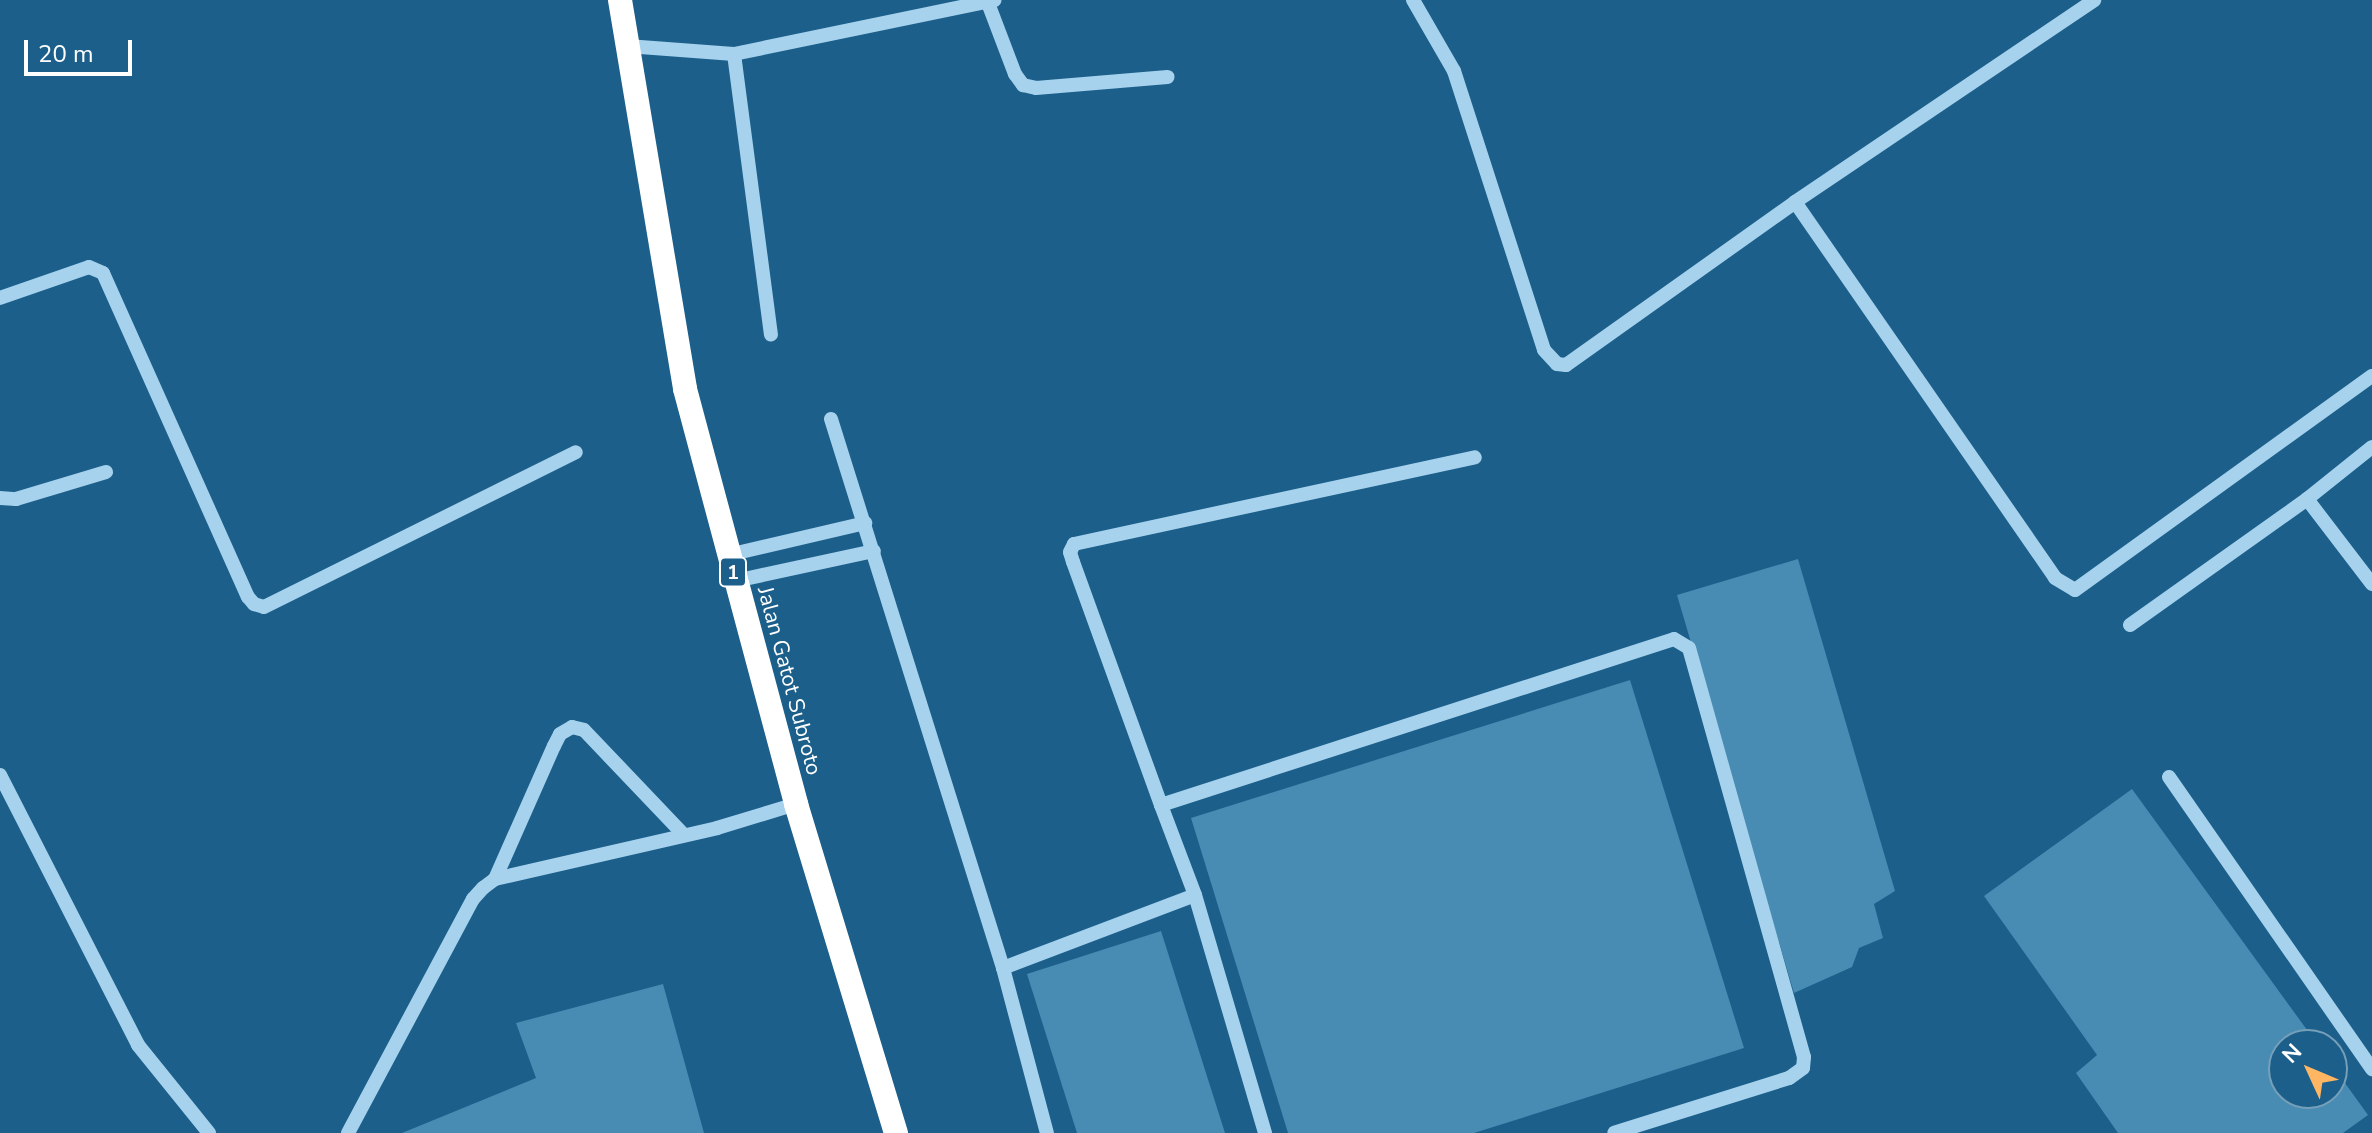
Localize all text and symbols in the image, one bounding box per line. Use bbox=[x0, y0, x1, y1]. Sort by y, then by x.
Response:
scale bar bbox=[28, 24, 136, 74]
text: 20 m bbox=[38, 38, 94, 70]
road number: 1 bbox=[719, 556, 747, 588]
street label: Jalan Gatot Subroto bbox=[751, 584, 827, 778]
north arrow bbox=[2268, 1029, 2348, 1109]
text: N bbox=[2276, 1037, 2309, 1070]

